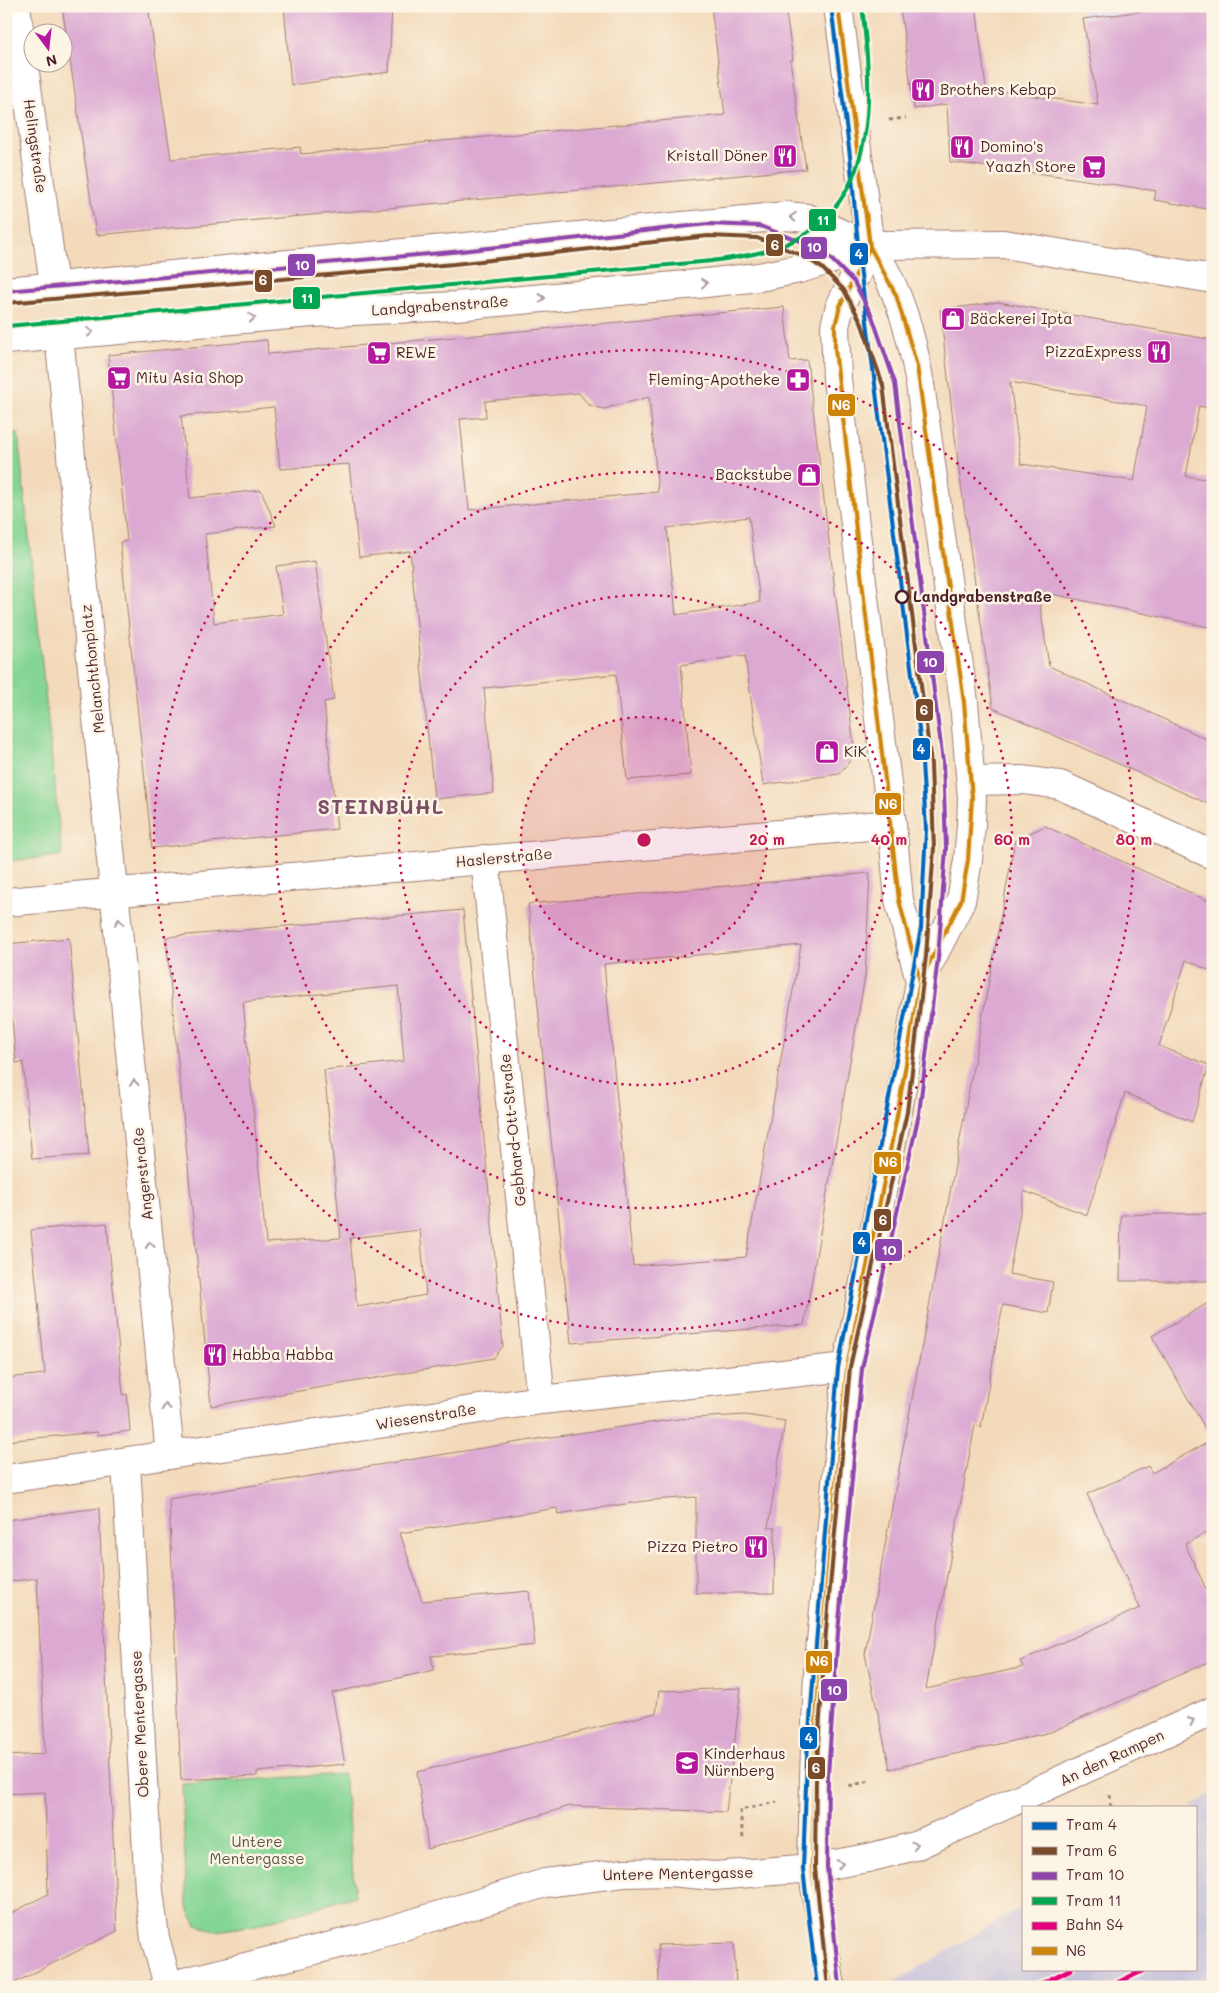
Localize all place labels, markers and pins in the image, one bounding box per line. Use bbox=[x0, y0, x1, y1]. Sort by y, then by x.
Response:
restaurant icon: Brothers Kebap bbox=[910, 77, 936, 103]
place label: Brothers Kebap bbox=[940, 79, 1056, 99]
restaurant icon: Domino's bbox=[949, 134, 975, 160]
place label: Domino's bbox=[980, 136, 1044, 156]
restaurant icon: Kristall Döner bbox=[772, 143, 798, 169]
place label: Kristall Döner bbox=[667, 145, 768, 165]
supermarket icon: Yaazh Store bbox=[1081, 154, 1107, 180]
place label: Yaazh Store bbox=[985, 156, 1076, 176]
shop icon: Bäckerei Ipta bbox=[940, 306, 966, 332]
place label: Bäckerei Ipta bbox=[970, 308, 1073, 328]
restaurant icon: PizzaExpress bbox=[1146, 339, 1172, 365]
supermarket icon: REWE bbox=[366, 340, 392, 366]
place label: PizzaExpress bbox=[1045, 341, 1142, 361]
place label: REWE bbox=[396, 342, 436, 362]
supermarket icon: Mitu Asia Shop bbox=[106, 365, 132, 391]
place label: Mitu Asia Shop bbox=[136, 367, 244, 387]
pharmacy icon: Fleming-Apotheke bbox=[785, 367, 811, 393]
place label: Fleming-Apotheke bbox=[649, 369, 780, 389]
shop icon: Backstube bbox=[796, 462, 822, 488]
place label: Backstube bbox=[716, 464, 792, 484]
place label: Landgrabenstraße bbox=[913, 586, 1052, 606]
marker: Landgrabenstraße bbox=[895, 590, 909, 604]
shop icon: KiK bbox=[814, 739, 840, 765]
place label: KiK bbox=[844, 741, 867, 761]
centre of rings bbox=[635, 831, 653, 849]
restaurant icon: Habba Habba bbox=[202, 1342, 228, 1368]
place label: Habba Habba bbox=[232, 1344, 334, 1364]
restaurant icon: Pizza Pietro bbox=[743, 1534, 769, 1560]
place label: Pizza Pietro bbox=[647, 1536, 738, 1556]
place label: Kinderhaus Nürnberg bbox=[704, 1743, 786, 1780]
school or university icon: Kinderhaus Nürnberg bbox=[674, 1750, 700, 1776]

